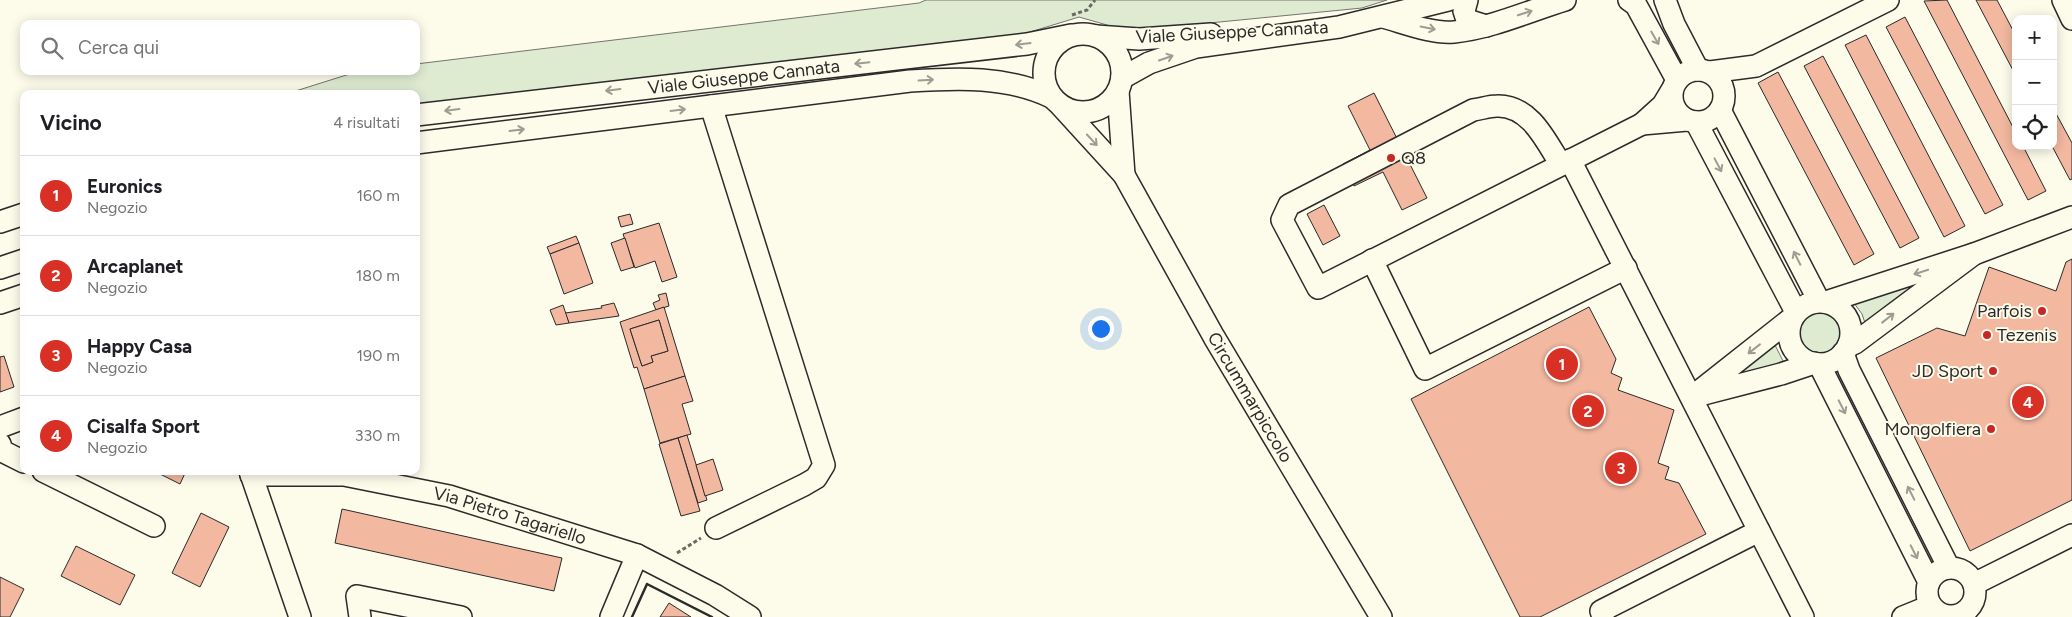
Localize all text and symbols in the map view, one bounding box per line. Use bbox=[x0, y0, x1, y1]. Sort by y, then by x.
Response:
one-way arrow bbox=[1517, 7, 1533, 17]
map controls bbox=[2012, 15, 2057, 150]
button: + bbox=[2012, 15, 2057, 60]
street label: Viale Giuseppe Cannata bbox=[1135, 16, 1329, 48]
search box bbox=[20, 20, 420, 75]
one-way arrow bbox=[1420, 24, 1436, 33]
one-way arrow bbox=[1650, 31, 1660, 46]
icon: search bbox=[38, 34, 66, 62]
text: Cerca qui bbox=[78, 36, 159, 59]
one-way arrow bbox=[1016, 39, 1032, 49]
one-way arrow bbox=[1157, 52, 1173, 62]
street label: Viale Giuseppe Cannata bbox=[647, 55, 841, 99]
one-way arrow bbox=[854, 58, 870, 68]
button: − bbox=[2012, 60, 2057, 105]
one-way arrow bbox=[918, 75, 934, 84]
one-way arrow bbox=[606, 86, 622, 96]
one-way arrow bbox=[444, 105, 460, 115]
one-way arrow bbox=[670, 105, 686, 115]
button: locate bbox=[2012, 105, 2057, 150]
text: Vicino bbox=[40, 110, 102, 135]
text: 4 risultati bbox=[333, 113, 400, 132]
one-way arrow bbox=[508, 125, 524, 135]
one-way arrow bbox=[1087, 134, 1098, 147]
place label: Q8 bbox=[1401, 147, 1426, 169]
marker: Q8 bbox=[1385, 152, 1397, 164]
one-way arrow bbox=[1714, 157, 1724, 172]
text: Euronics bbox=[87, 175, 162, 198]
text: 1 bbox=[53, 186, 59, 205]
text: 160 m bbox=[357, 186, 400, 205]
text: Negozio bbox=[87, 198, 148, 217]
one-way arrow bbox=[1792, 251, 1801, 266]
text: Arcaplanet bbox=[87, 255, 183, 278]
text: 2 bbox=[51, 266, 61, 285]
text: 180 m bbox=[356, 266, 400, 285]
one-way arrow bbox=[1914, 268, 1930, 277]
text: Negozio bbox=[87, 278, 148, 297]
place label: Parfois bbox=[1977, 300, 2032, 322]
marker: Parfois bbox=[2036, 305, 2048, 317]
one-way arrow bbox=[1881, 313, 1894, 324]
your location bbox=[1088, 316, 1114, 342]
place label: Tezenis bbox=[1997, 324, 2057, 346]
street label: Circummarpiccolo bbox=[1203, 328, 1297, 467]
marker: Tezenis bbox=[1981, 329, 1993, 341]
text: Happy Casa bbox=[87, 335, 192, 358]
one-way arrow bbox=[1748, 343, 1761, 354]
pin: 1 bbox=[1546, 345, 1578, 383]
text: 3 bbox=[52, 346, 60, 365]
text: 190 m bbox=[357, 346, 400, 365]
text: Negozio bbox=[87, 358, 148, 377]
place label: JD Sport bbox=[1912, 360, 1983, 382]
marker: JD Sport bbox=[1987, 365, 1999, 377]
pin: 4 bbox=[2012, 383, 2044, 421]
pin: 2 bbox=[1572, 392, 1604, 430]
one-way arrow bbox=[1837, 399, 1847, 414]
text: Cisalfa Sport bbox=[87, 415, 200, 438]
place label: Mongolfiera bbox=[1884, 418, 1981, 440]
marker: Mongolfiera bbox=[1985, 423, 1997, 435]
text: 4 bbox=[51, 426, 61, 445]
text: 330 m bbox=[355, 426, 400, 445]
text: Negozio bbox=[87, 438, 148, 457]
pin: 3 bbox=[1605, 449, 1637, 487]
street label: Via Pietro Tagariello bbox=[432, 482, 589, 549]
one-way arrow bbox=[1906, 486, 1915, 501]
one-way arrow bbox=[1909, 545, 1919, 560]

